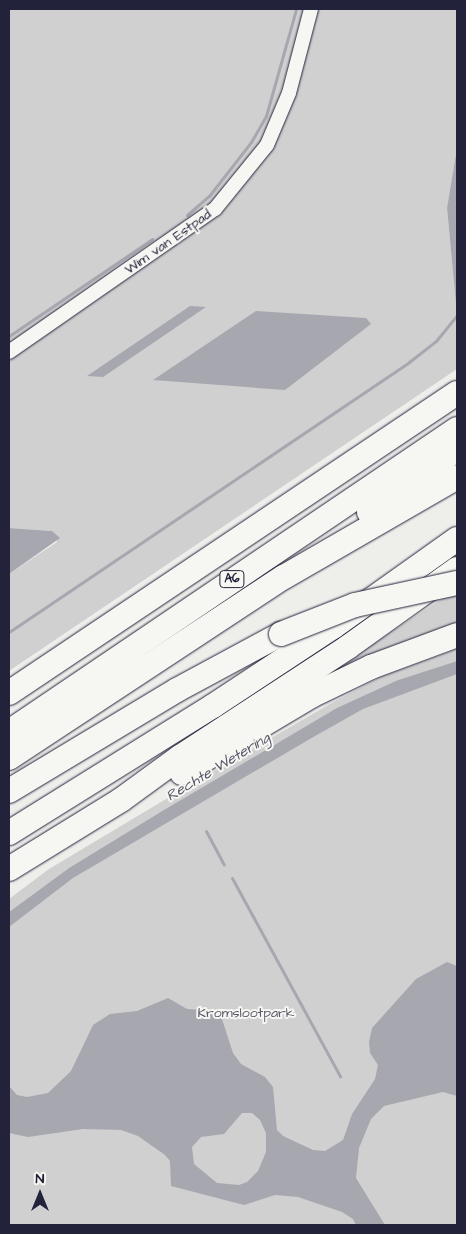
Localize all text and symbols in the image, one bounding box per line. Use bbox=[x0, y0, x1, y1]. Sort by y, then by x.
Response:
street label: Wim van Estpad bbox=[121, 206, 215, 278]
road number: A6 bbox=[218, 570, 246, 588]
water label: Rechte Wetering bbox=[163, 729, 273, 805]
park label: Kromslootpark bbox=[198, 1005, 294, 1021]
north arrow bbox=[15, 1169, 65, 1219]
text: N bbox=[36, 1169, 44, 1189]

